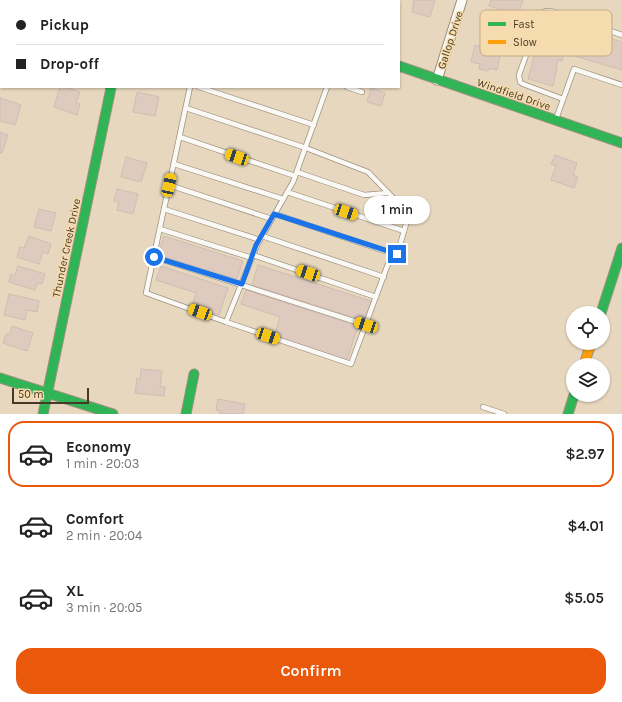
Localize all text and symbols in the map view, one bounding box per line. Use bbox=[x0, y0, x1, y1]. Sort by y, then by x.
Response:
street label: Gallop Drive bbox=[435, 9, 466, 71]
legend bbox=[480, 10, 612, 56]
text: Pickup bbox=[40, 16, 89, 34]
text: Fast bbox=[513, 18, 534, 31]
text: Slow bbox=[513, 36, 537, 49]
text: Drop-off bbox=[40, 55, 99, 73]
street label: Windfield Drive bbox=[475, 76, 553, 113]
car bbox=[224, 147, 250, 167]
car bbox=[161, 172, 177, 198]
callout: 1 min bbox=[364, 196, 430, 224]
street label: Thunder Creek Drive bbox=[50, 197, 83, 299]
text: 1 min bbox=[381, 202, 413, 217]
car bbox=[333, 203, 359, 221]
route end bbox=[388, 245, 406, 263]
route start bbox=[145, 248, 163, 266]
car bbox=[295, 263, 321, 283]
car bbox=[187, 302, 213, 322]
map controls bbox=[566, 306, 610, 402]
button: locate bbox=[566, 306, 610, 350]
car bbox=[353, 316, 379, 334]
car bbox=[255, 326, 281, 346]
button: layers bbox=[566, 358, 610, 402]
scale bar bbox=[12, 386, 89, 405]
text: 50 m bbox=[18, 388, 44, 401]
icon: car bbox=[18, 436, 54, 472]
text: Economy bbox=[66, 438, 131, 456]
text: $2.97 bbox=[565, 445, 604, 463]
text: 1 min · 20:03 bbox=[66, 456, 139, 471]
icon: car bbox=[18, 508, 54, 544]
text: Comfort bbox=[66, 510, 124, 528]
text: $4.01 bbox=[567, 517, 604, 535]
text: 2 min · 20:04 bbox=[66, 528, 142, 543]
icon: car bbox=[18, 580, 54, 616]
text: XL bbox=[66, 582, 84, 600]
text: $5.05 bbox=[564, 589, 604, 607]
text: 3 min · 20:05 bbox=[66, 600, 142, 615]
button: Confirm bbox=[16, 648, 606, 694]

